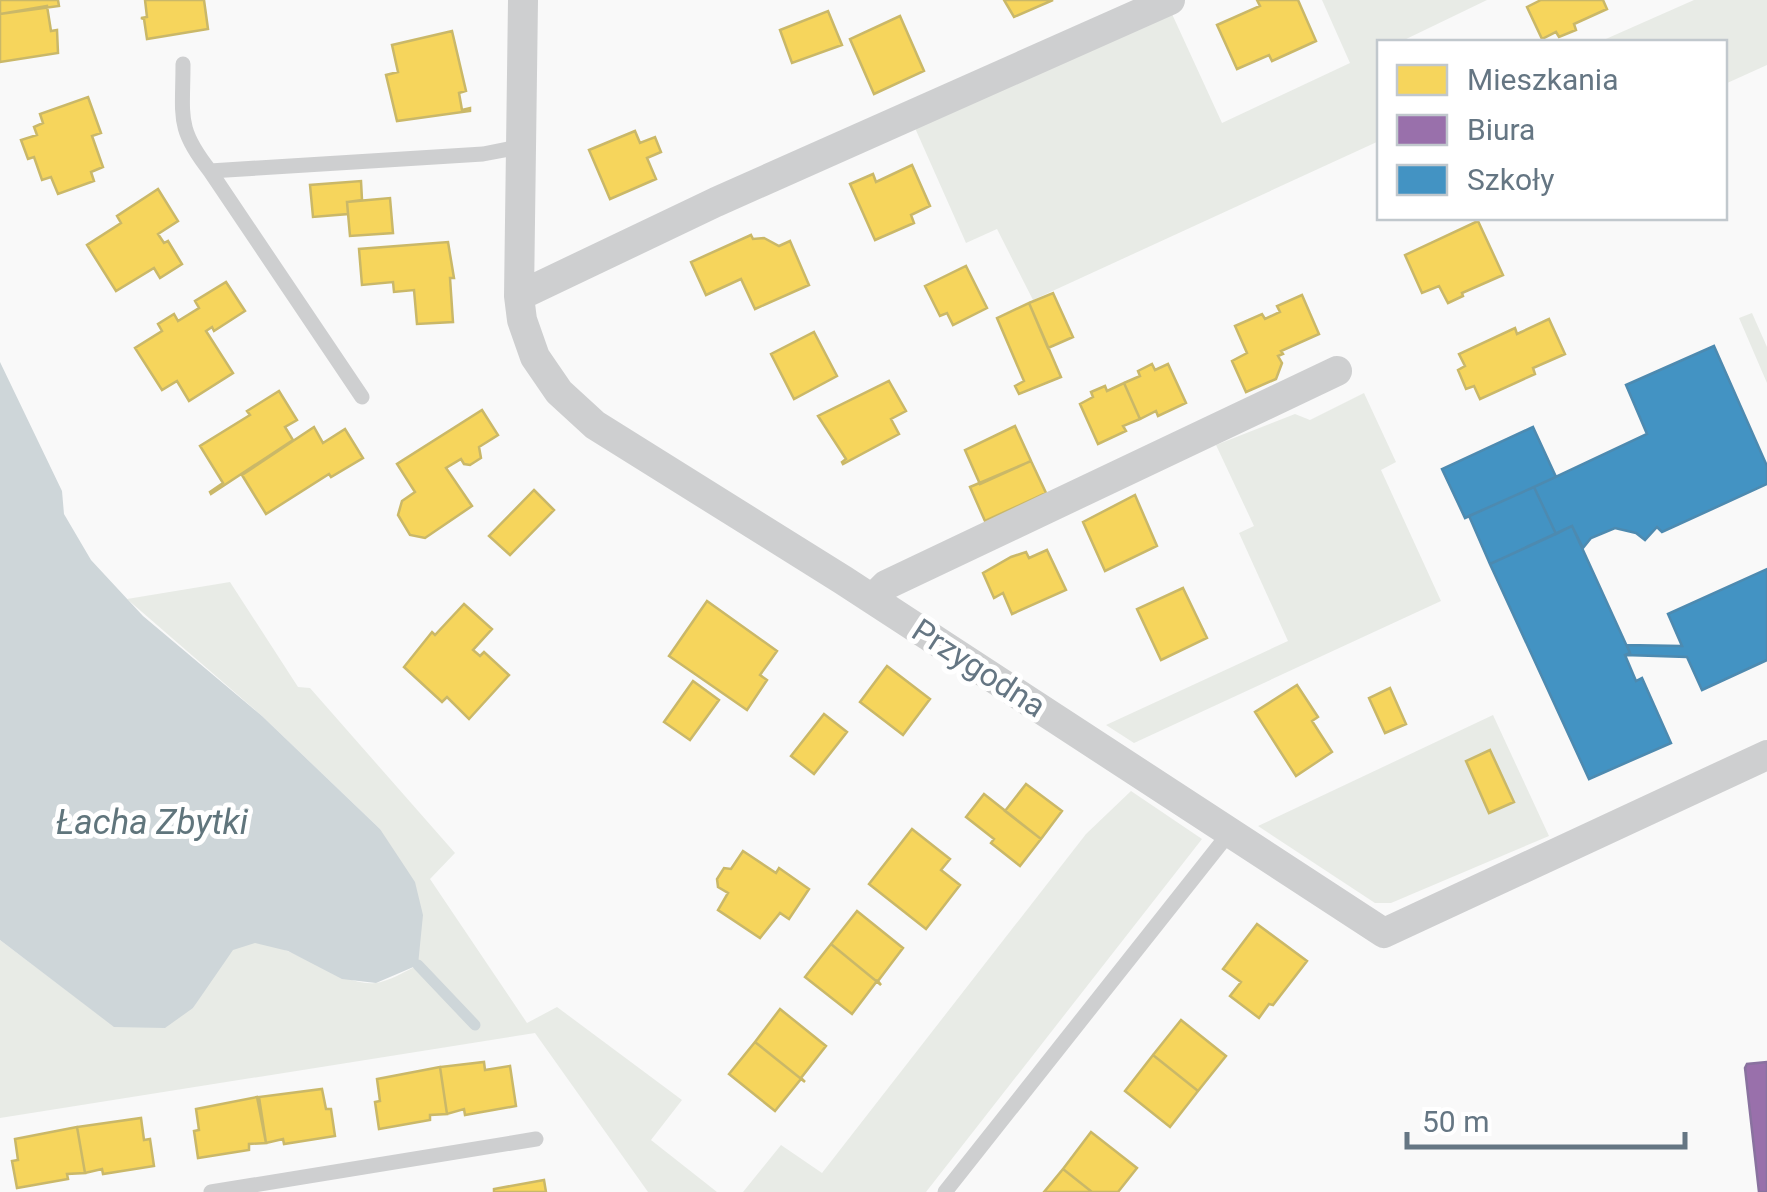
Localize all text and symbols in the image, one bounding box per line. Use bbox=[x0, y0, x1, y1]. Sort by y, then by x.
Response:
legend bbox=[1377, 40, 1727, 220]
text: Mieszkania bbox=[1467, 62, 1618, 97]
text: Biura bbox=[1467, 112, 1535, 147]
text: Szkoły bbox=[1467, 162, 1554, 197]
street label: Przygodna bbox=[905, 611, 1053, 725]
water label: Łacha Zbytki bbox=[56, 802, 249, 843]
scale bar bbox=[1407, 1087, 1684, 1149]
text: 50 m bbox=[1422, 1104, 1489, 1139]

